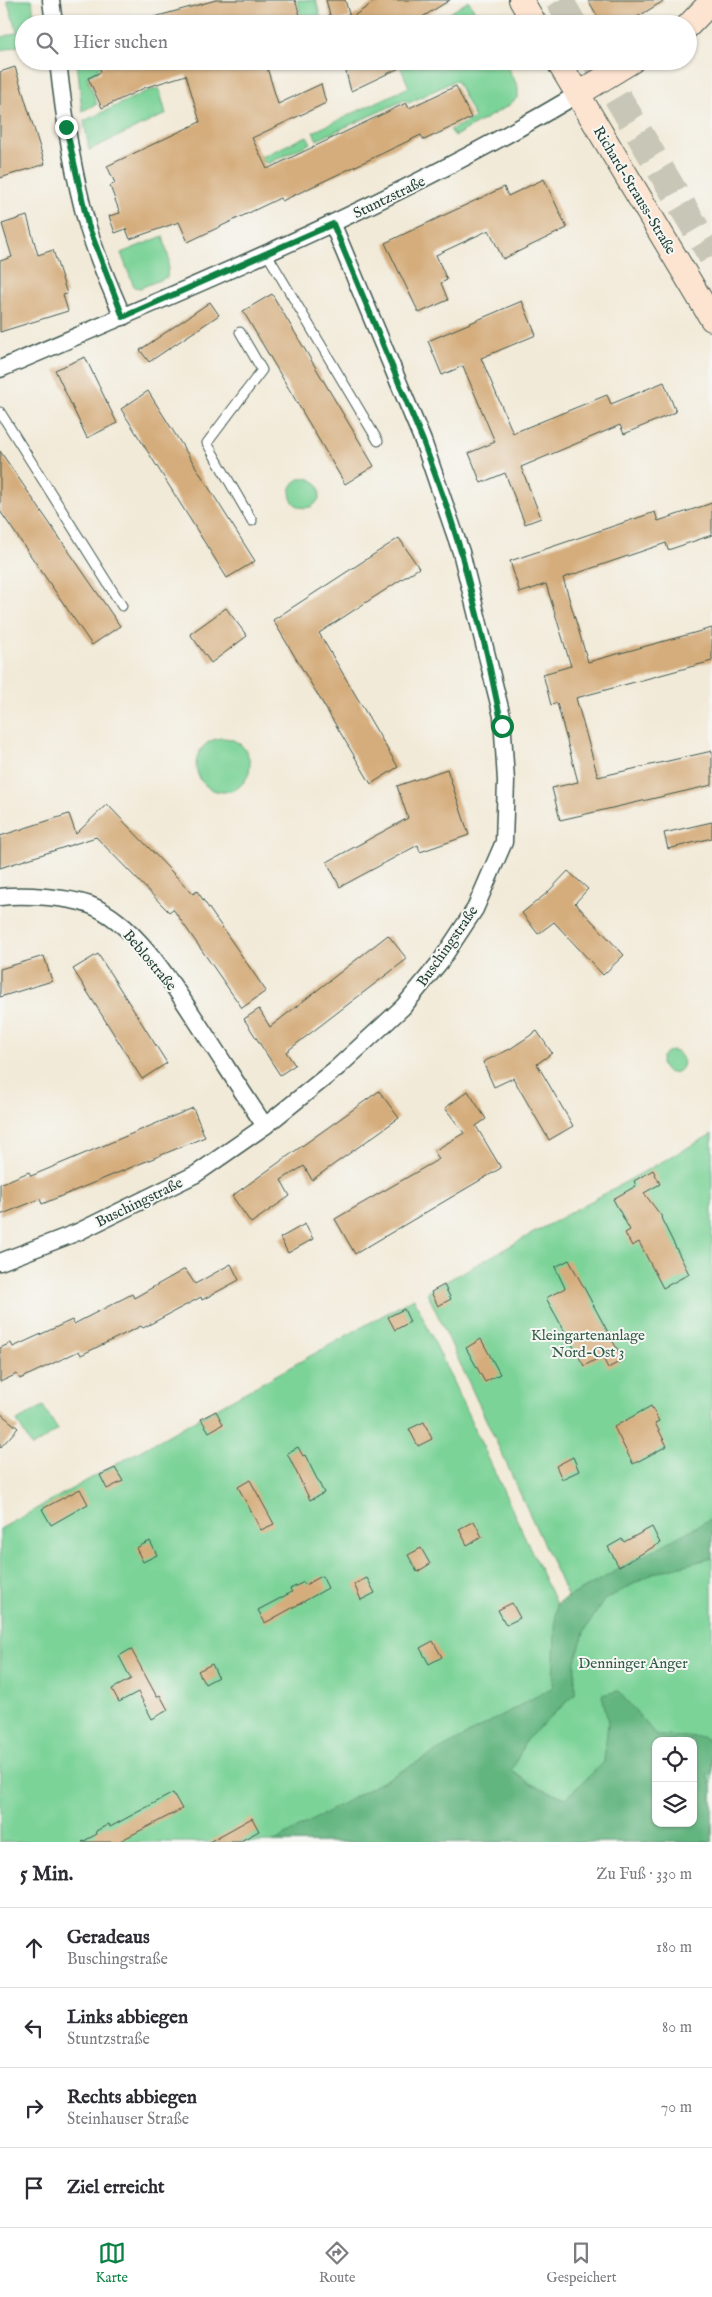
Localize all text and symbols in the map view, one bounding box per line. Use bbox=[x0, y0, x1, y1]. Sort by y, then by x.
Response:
search box bbox=[15, 15, 697, 70]
icon: search bbox=[33, 29, 61, 57]
text: Hier suchen bbox=[73, 31, 168, 55]
route end bbox=[55, 116, 78, 139]
street label: Richard-Strauss-Straße bbox=[589, 123, 680, 258]
street label: Stuntzstraße bbox=[350, 172, 428, 223]
route start bbox=[491, 715, 514, 738]
street label: Buschingstraße bbox=[413, 902, 482, 990]
street label: Beblostraße bbox=[119, 926, 181, 995]
street label: Buschingstraße bbox=[93, 1173, 186, 1232]
park label: Kleingartenanlage Nord-Ost 3 bbox=[531, 1326, 645, 1362]
park label: Denninger Anger bbox=[578, 1654, 688, 1673]
map controls bbox=[652, 1737, 697, 1827]
button: locate bbox=[652, 1737, 697, 1782]
button: layers bbox=[652, 1782, 697, 1827]
text: 5 Min. bbox=[20, 1861, 73, 1888]
text: Zu Fuß · 330 m bbox=[596, 1865, 692, 1885]
text: Geradeaus bbox=[67, 1926, 150, 1950]
icon: ahead bbox=[20, 1934, 48, 1962]
text: 180 m bbox=[656, 1938, 692, 1958]
text: Buschingstraße bbox=[67, 1950, 168, 1970]
text: Links abbiegen bbox=[67, 2006, 188, 2030]
icon: left bbox=[20, 2014, 48, 2042]
text: 80 m bbox=[662, 2018, 692, 2038]
text: Stuntzstraße bbox=[67, 2030, 150, 2050]
text: Rechts abbiegen bbox=[67, 2086, 197, 2110]
icon: right bbox=[20, 2094, 48, 2122]
text: 70 m bbox=[661, 2098, 692, 2118]
text: Steinhauser Straße bbox=[67, 2110, 189, 2130]
icon: arrive bbox=[20, 2174, 48, 2202]
text: Ziel erreicht bbox=[67, 2176, 165, 2200]
tab: Karte bbox=[95, 2239, 128, 2287]
tab: Route bbox=[319, 2239, 356, 2287]
tab: Gespeichert bbox=[547, 2239, 616, 2287]

